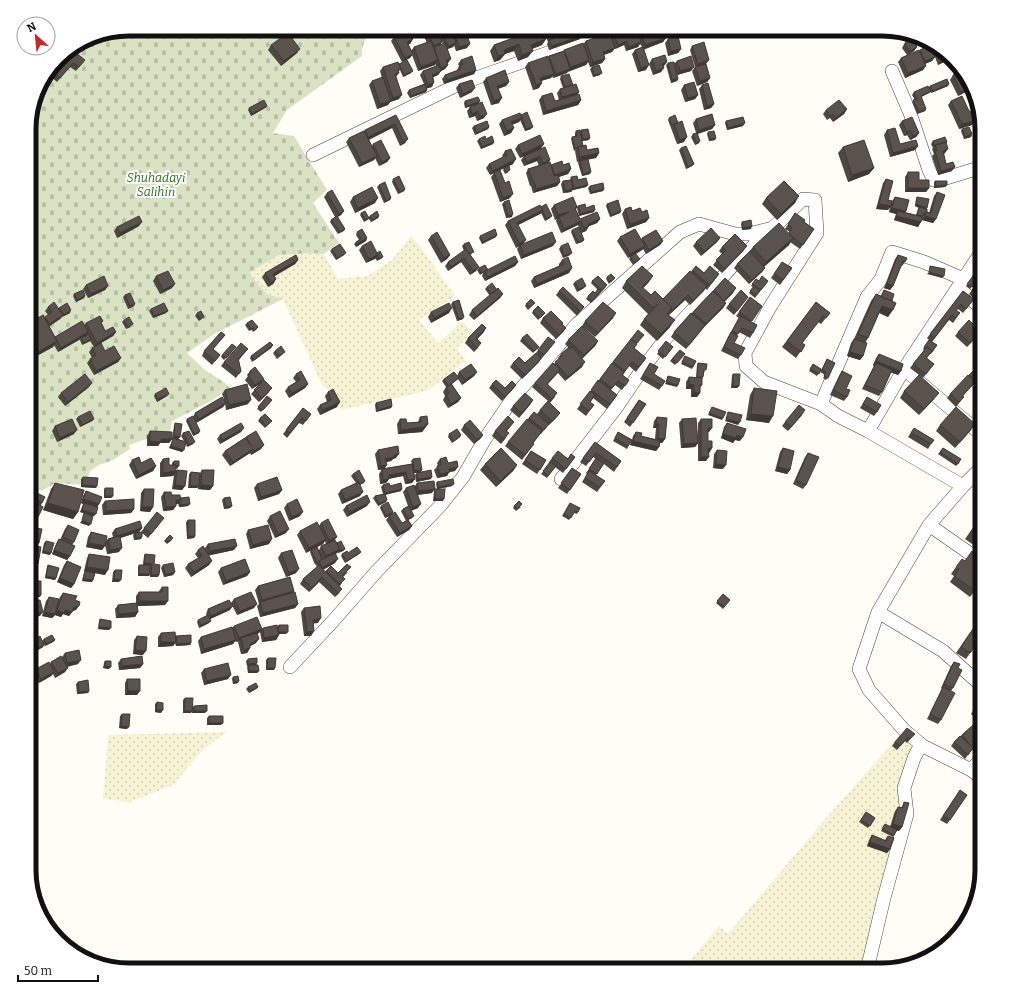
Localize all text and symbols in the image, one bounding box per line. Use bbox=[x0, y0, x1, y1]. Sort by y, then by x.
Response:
north arrow bbox=[16, 16, 56, 56]
text: N bbox=[25, 20, 39, 35]
park label: Shuhadayi Salihin bbox=[127, 171, 186, 199]
scale bar bbox=[18, 957, 98, 983]
text: 50 m bbox=[24, 964, 53, 978]

